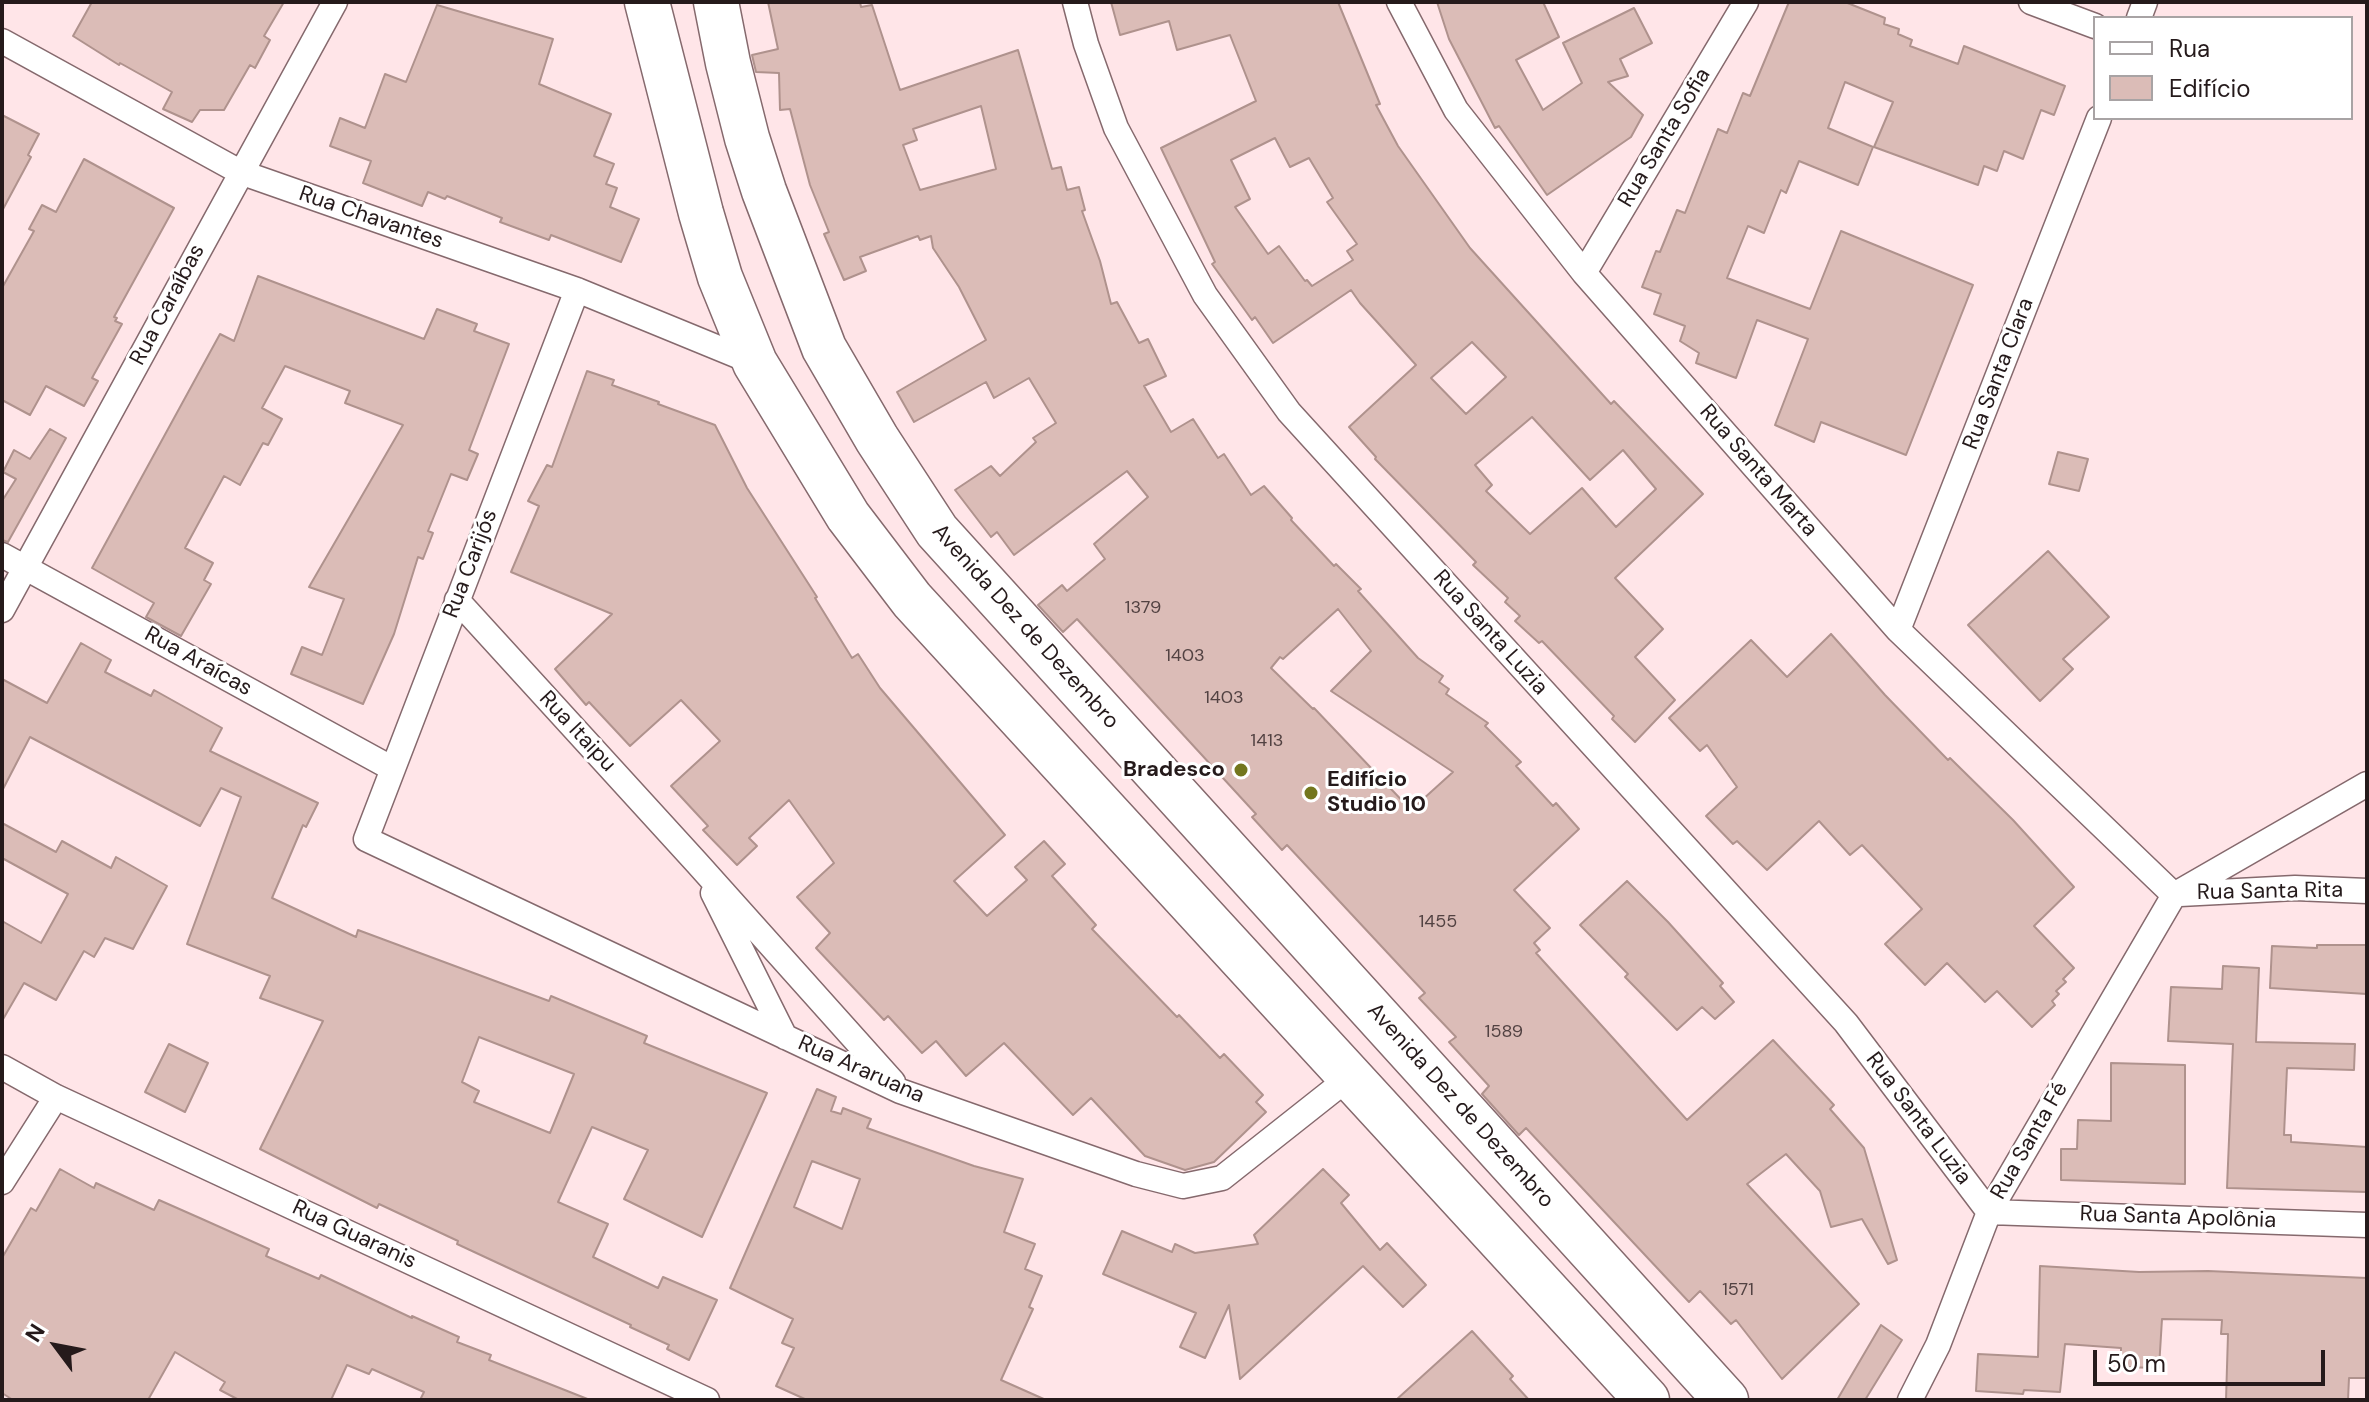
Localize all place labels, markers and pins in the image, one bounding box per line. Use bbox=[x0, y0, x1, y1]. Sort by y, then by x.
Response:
place label: Bradesco bbox=[1123, 757, 1225, 783]
marker: Bradesco bbox=[1232, 761, 1250, 779]
place label: Edifício Studio 10 bbox=[1327, 767, 1426, 818]
marker: Edifício Studio 10 bbox=[1302, 784, 1320, 802]

